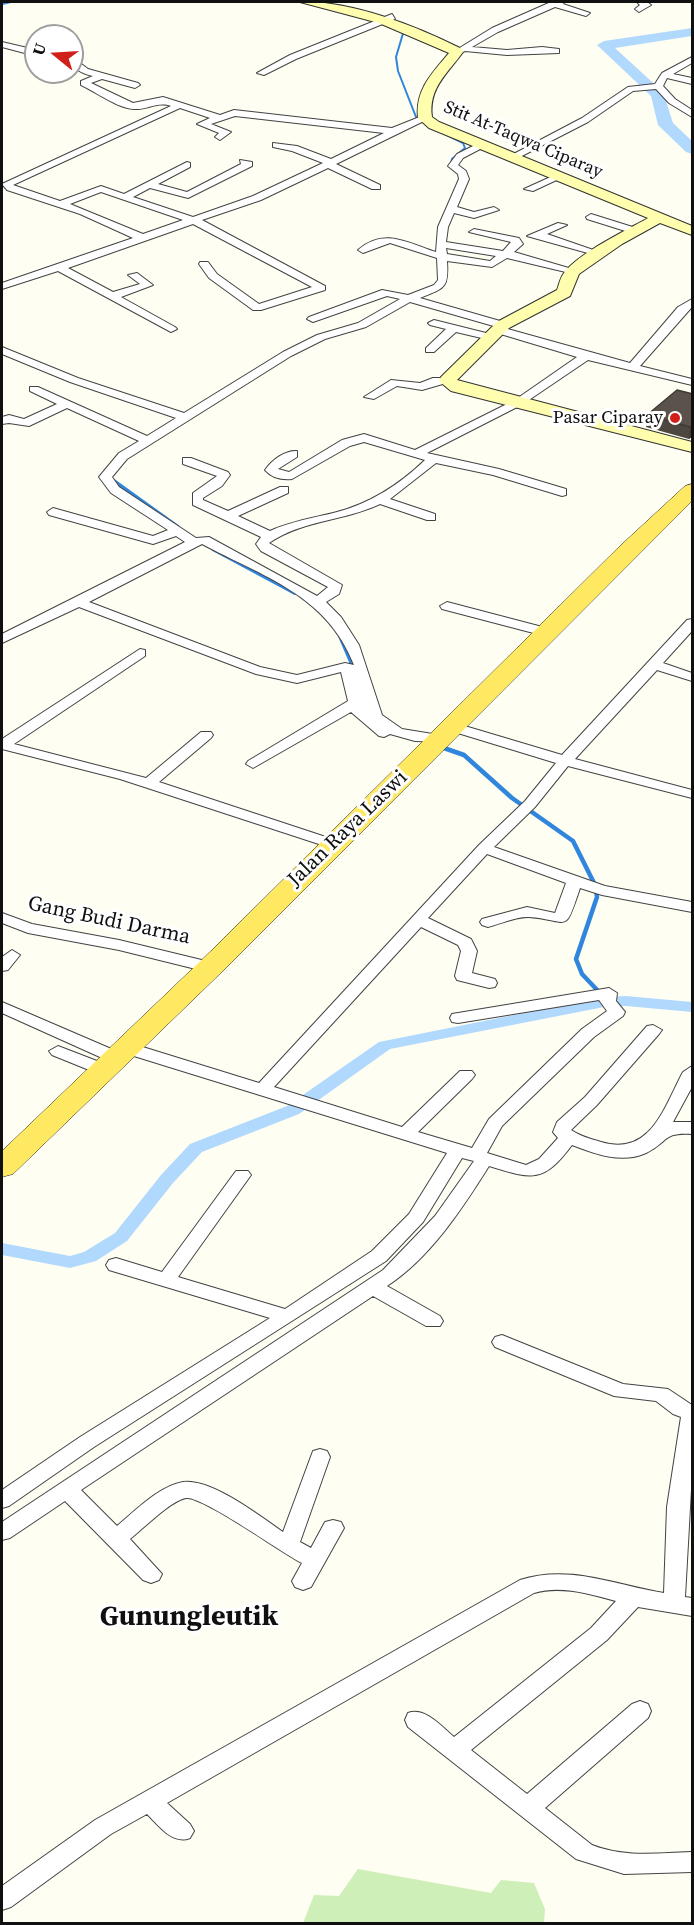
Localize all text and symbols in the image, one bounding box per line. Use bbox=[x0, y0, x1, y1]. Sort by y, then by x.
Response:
north arrow bbox=[24, 24, 84, 84]
text: U bbox=[27, 40, 51, 58]
street label: Stit At-Taqwa Ciparay bbox=[440, 97, 606, 183]
place label: Pasar Ciparay bbox=[553, 407, 663, 429]
marker: Pasar Ciparay bbox=[668, 411, 682, 425]
street label: Jalan Raya Laswi bbox=[283, 765, 413, 893]
street label: Gang Budi Darma bbox=[26, 891, 192, 951]
district label: Gunungleutik bbox=[100, 1601, 278, 1635]

